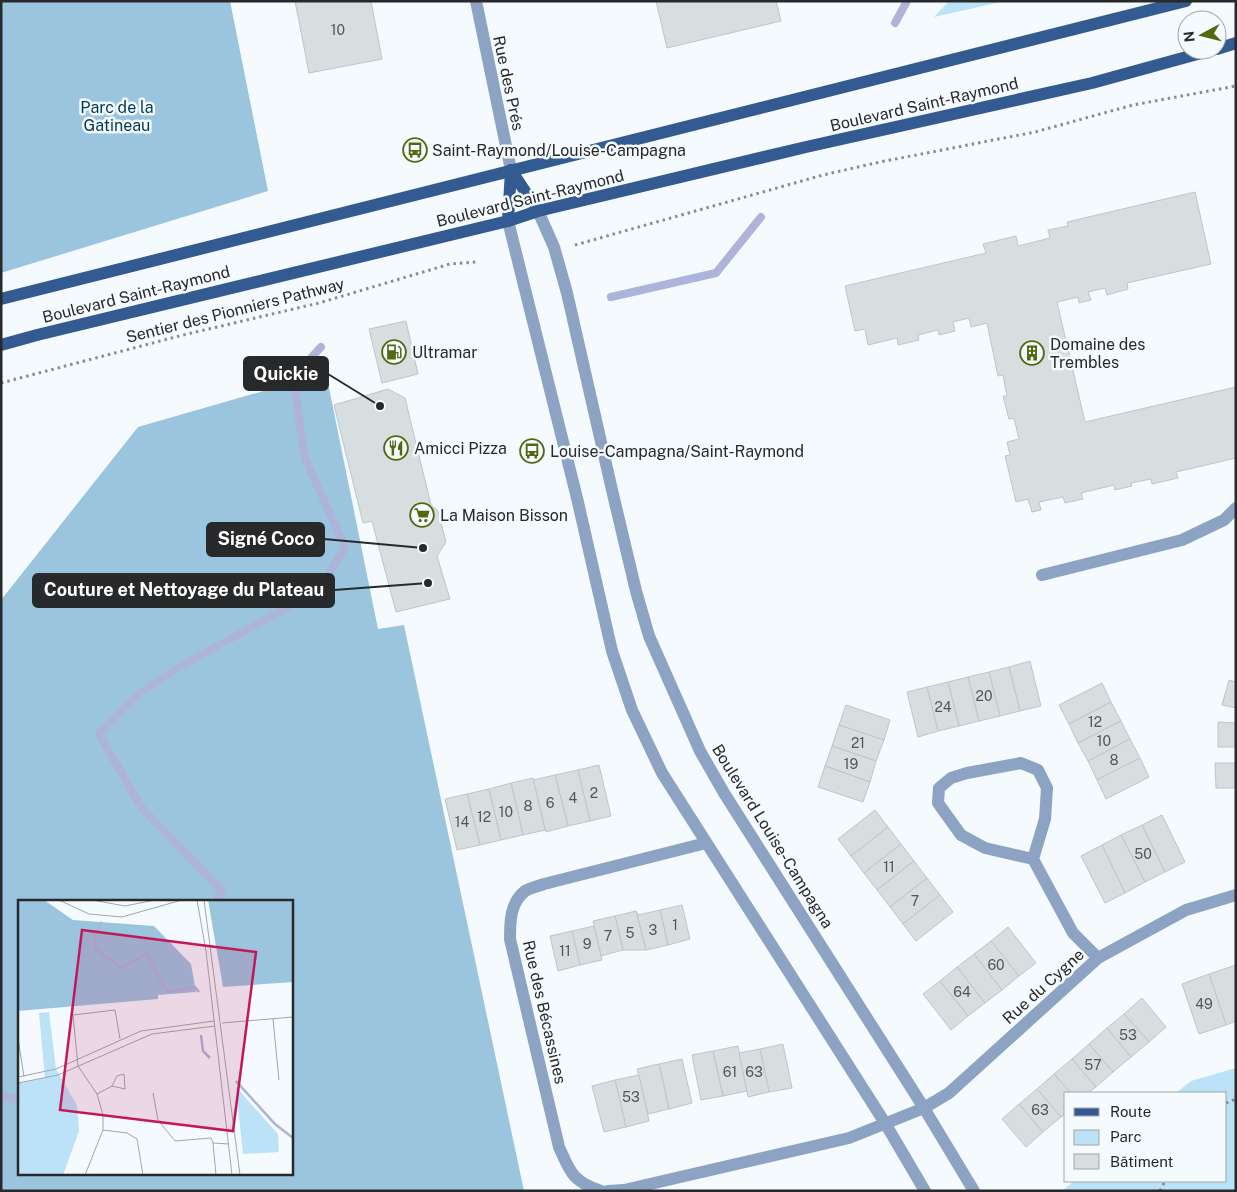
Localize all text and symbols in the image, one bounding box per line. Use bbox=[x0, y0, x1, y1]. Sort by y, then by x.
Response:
north arrow bbox=[1177, 10, 1227, 60]
house number: 10 bbox=[331, 22, 345, 38]
text: N bbox=[1180, 30, 1198, 43]
street label: Rue des Prés bbox=[489, 34, 528, 132]
street label: Boulevard Saint-Raymond bbox=[828, 74, 1020, 135]
park label: Parc de la Gatineau bbox=[80, 98, 154, 135]
bus stop icon: Saint-Raymond/Louise-Campagna bbox=[402, 137, 428, 163]
place label: Saint-Raymond/Louise-Campagna bbox=[432, 141, 686, 160]
street label: Boulevard Saint-Raymond bbox=[434, 166, 626, 231]
street label: Boulevard Saint-Raymond bbox=[40, 262, 232, 327]
street label: Sentier des Pionniers Pathway bbox=[124, 274, 347, 347]
place label: Domaine des Trembles bbox=[1050, 335, 1145, 372]
fuel station icon: Ultramar bbox=[381, 339, 407, 365]
building icon: Domaine des Trembles bbox=[1019, 340, 1045, 366]
place label: Ultramar bbox=[412, 343, 477, 362]
callout: Quickie bbox=[244, 357, 328, 390]
text: Quickie bbox=[254, 363, 318, 384]
restaurant icon: Amicci Pizza bbox=[383, 435, 409, 461]
bus stop icon: Louise-Campagna/Saint-Raymond bbox=[519, 438, 545, 464]
place label: Amicci Pizza bbox=[414, 439, 507, 458]
place label: Louise-Campagna/Saint-Raymond bbox=[550, 442, 804, 461]
supermarket icon: La Maison Bisson bbox=[409, 502, 435, 528]
place label: La Maison Bisson bbox=[440, 506, 568, 525]
callout: Signé Coco bbox=[207, 523, 324, 556]
text: Signé Coco bbox=[217, 528, 315, 549]
callout: Couture et Nettoyage du Plateau bbox=[33, 574, 334, 607]
text: Couture et Nettoyage du Plateau bbox=[44, 579, 324, 600]
house number: 20 bbox=[976, 688, 992, 704]
house number: 24 bbox=[934, 699, 952, 715]
house number: 12 bbox=[1088, 714, 1102, 730]
house number: 10 bbox=[1097, 733, 1111, 749]
house number: 21 bbox=[851, 735, 865, 751]
street label: Boulevard Louise-Campagna bbox=[708, 741, 837, 932]
house number: 8 bbox=[1109, 752, 1119, 768]
house number: 19 bbox=[844, 756, 858, 772]
house number: 2 bbox=[590, 785, 598, 801]
house number: 4 bbox=[569, 790, 578, 806]
house number: 6 bbox=[546, 795, 555, 811]
house number: 8 bbox=[523, 798, 533, 814]
house number: 10 bbox=[499, 804, 513, 820]
house number: 12 bbox=[477, 809, 491, 825]
house number: 14 bbox=[455, 814, 469, 830]
house number: 50 bbox=[1134, 846, 1152, 862]
house number: 11 bbox=[883, 859, 895, 875]
house number: 7 bbox=[911, 893, 919, 909]
inset map bbox=[18, 900, 292, 1174]
house number: 1 bbox=[672, 917, 678, 933]
house number: 3 bbox=[649, 922, 658, 938]
house number: 5 bbox=[626, 925, 635, 941]
house number: 7 bbox=[604, 928, 612, 944]
house number: 9 bbox=[583, 936, 592, 952]
street label: Rue des Bécassines bbox=[519, 938, 570, 1086]
house number: 11 bbox=[559, 943, 571, 959]
street label: Rue du Cygne bbox=[999, 945, 1088, 1028]
house number: 60 bbox=[987, 957, 1005, 973]
house number: 64 bbox=[953, 984, 971, 1000]
house number: 49 bbox=[1195, 996, 1213, 1012]
house number: 53 bbox=[1119, 1027, 1137, 1043]
house number: 57 bbox=[1084, 1057, 1102, 1073]
house number: 61 bbox=[723, 1064, 737, 1080]
house number: 63 bbox=[745, 1064, 763, 1080]
house number: 53 bbox=[622, 1089, 640, 1105]
legend bbox=[1064, 1092, 1227, 1182]
house number: 63 bbox=[1031, 1102, 1049, 1118]
text: Route bbox=[1110, 1103, 1151, 1120]
text: Parc bbox=[1110, 1128, 1142, 1145]
text: Bâtiment bbox=[1110, 1153, 1173, 1170]

